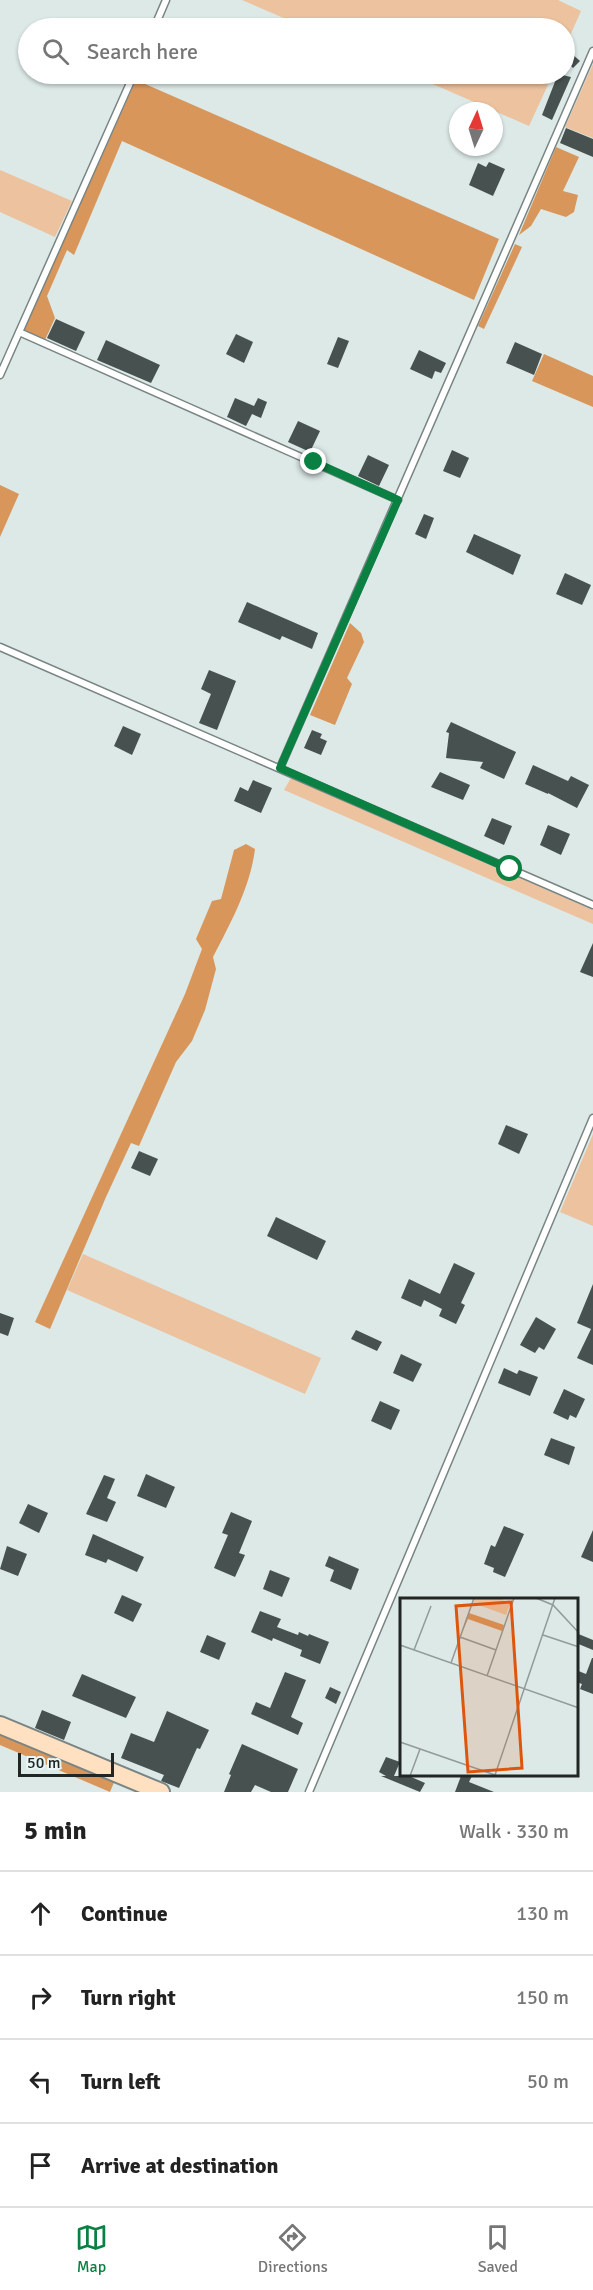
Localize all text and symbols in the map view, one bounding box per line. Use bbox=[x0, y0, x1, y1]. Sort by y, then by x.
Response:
search box bbox=[18, 18, 575, 84]
icon: search bbox=[39, 35, 72, 68]
text: Search here bbox=[87, 38, 198, 65]
north arrow bbox=[449, 102, 503, 156]
route end bbox=[300, 448, 326, 474]
route start bbox=[496, 855, 522, 881]
inset map bbox=[400, 1598, 578, 1777]
scale bar bbox=[18, 1750, 114, 1778]
text: 50 m bbox=[27, 1753, 61, 1773]
text: 5 min bbox=[24, 1815, 87, 1847]
text: Walk · 330 m bbox=[459, 1819, 569, 1844]
icon: ahead bbox=[24, 1897, 57, 1930]
text: Continue bbox=[81, 1900, 168, 1927]
text: 130 m bbox=[516, 1901, 569, 1926]
icon: right bbox=[24, 1981, 57, 2014]
text: Turn right bbox=[81, 1984, 176, 2011]
text: 150 m bbox=[516, 1985, 569, 2010]
icon: left bbox=[24, 2065, 57, 2098]
text: Turn left bbox=[81, 2068, 161, 2095]
text: 50 m bbox=[527, 2069, 569, 2094]
icon: arrive bbox=[24, 2149, 57, 2182]
text: Arrive at destination bbox=[81, 2152, 278, 2179]
tab: Map bbox=[75, 2221, 108, 2277]
tab: Directions bbox=[258, 2221, 328, 2277]
tab: Saved bbox=[478, 2221, 518, 2277]

